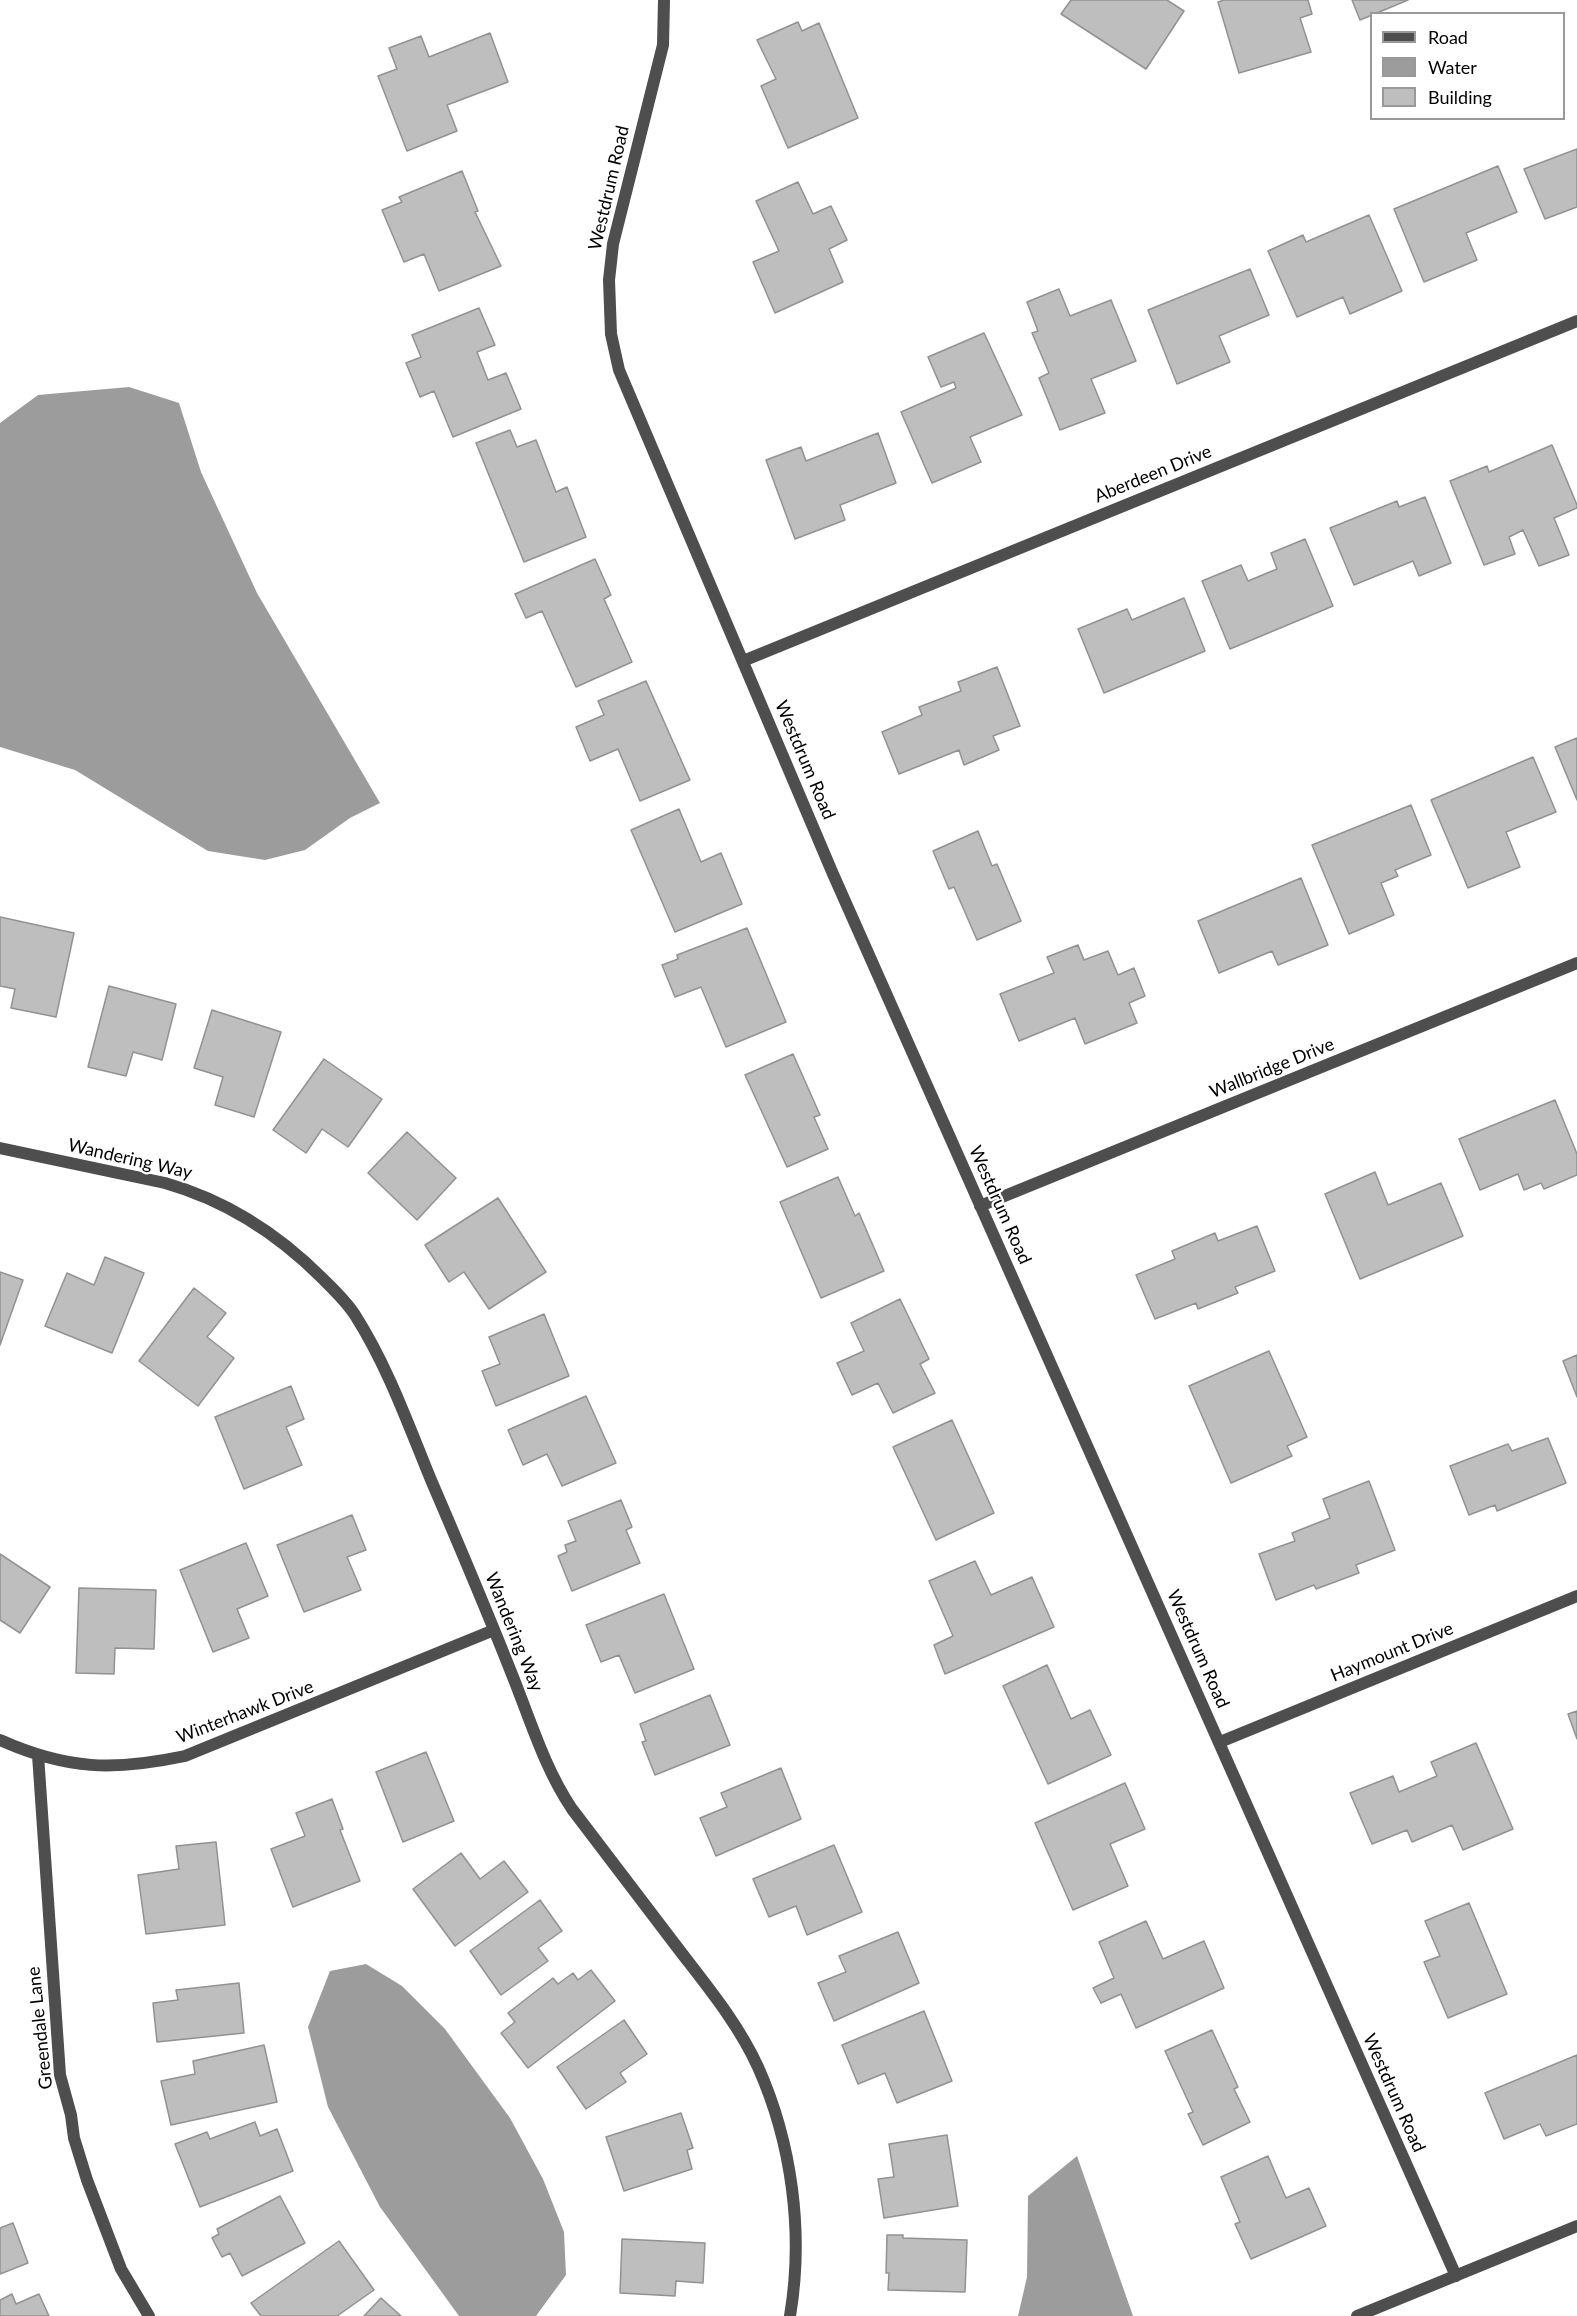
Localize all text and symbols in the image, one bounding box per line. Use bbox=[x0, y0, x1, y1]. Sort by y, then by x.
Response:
legend bbox=[1370, 12, 1565, 120]
text: Road bbox=[1428, 26, 1468, 48]
text: Water bbox=[1428, 56, 1477, 78]
text: Building bbox=[1428, 86, 1492, 108]
street label: Westdrum Road bbox=[584, 124, 634, 252]
street label: Aberdeen Drive bbox=[1091, 441, 1215, 507]
street label: Westdrum Road bbox=[770, 697, 840, 823]
street label: Wallbridge Drive bbox=[1207, 1033, 1337, 1103]
street label: Wandering Way bbox=[66, 1134, 194, 1184]
street label: Westdrum Road bbox=[964, 1142, 1036, 1268]
street label: Wandering Way bbox=[480, 1569, 548, 1695]
street label: Westdrum Road bbox=[1162, 1586, 1234, 1712]
street label: Haymount Drive bbox=[1327, 1618, 1457, 1686]
street label: Winterhawk Drive bbox=[173, 1676, 317, 1748]
street label: Greendale Lane bbox=[23, 1966, 57, 2090]
street label: Westdrum Road bbox=[1358, 2030, 1430, 2156]

